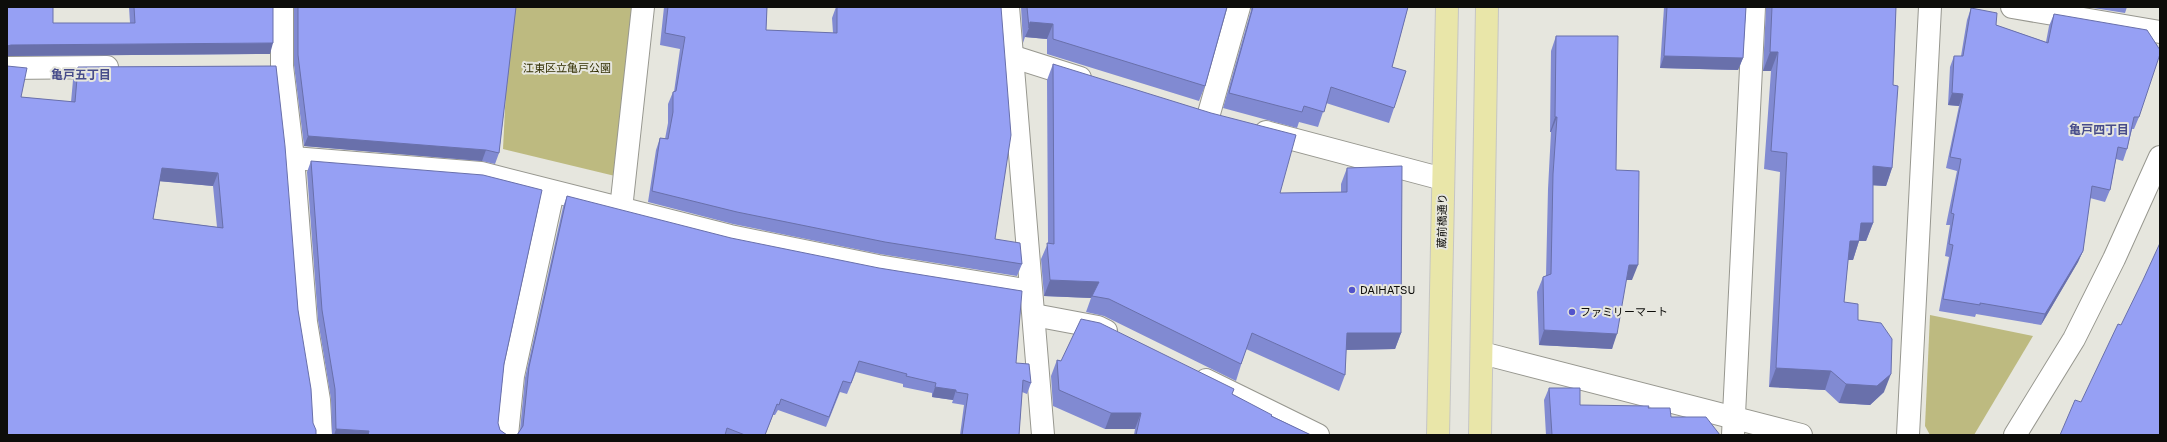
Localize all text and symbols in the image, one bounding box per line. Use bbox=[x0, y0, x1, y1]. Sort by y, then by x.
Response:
park label: 江東区立亀戸公園 bbox=[523, 62, 611, 74]
district label: 亀戸五丁目 bbox=[51, 68, 111, 82]
district label: 亀戸四丁目 bbox=[2069, 123, 2129, 137]
street label: 蔵前橋通り bbox=[1436, 193, 1448, 249]
place label: DAIHATSU bbox=[1360, 284, 1415, 296]
marker: DAIHATSU bbox=[1347, 285, 1357, 295]
place label: ファミリーマート bbox=[1580, 306, 1668, 318]
marker: ファミリーマート bbox=[1567, 307, 1577, 317]

